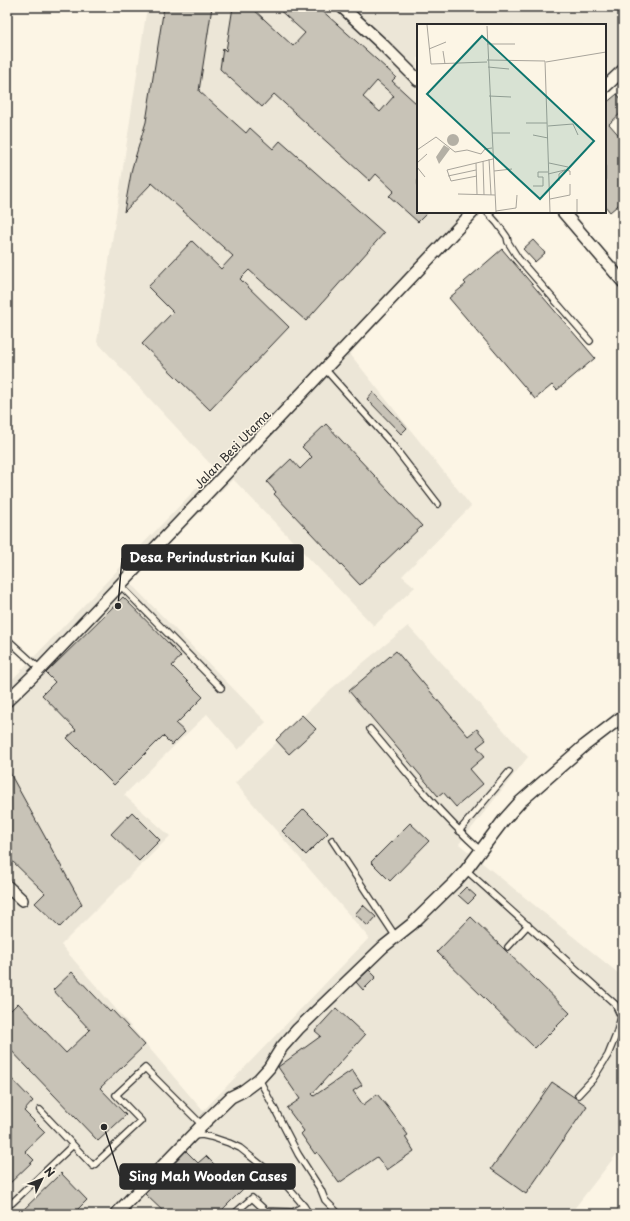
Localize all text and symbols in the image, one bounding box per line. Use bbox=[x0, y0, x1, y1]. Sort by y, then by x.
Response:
inset map bbox=[417, 24, 606, 213]
street label: Jalan Besi Utama bbox=[190, 405, 275, 492]
callout: Desa Perindustrian Kulai bbox=[122, 545, 303, 570]
text: Desa Perindustrian Kulai bbox=[129, 547, 295, 566]
north arrow bbox=[22, 1159, 62, 1199]
text: N bbox=[40, 1163, 59, 1181]
callout: Sing Mah Wooden Cases bbox=[120, 1164, 295, 1189]
text: Sing Mah Wooden Cases bbox=[129, 1166, 287, 1185]

